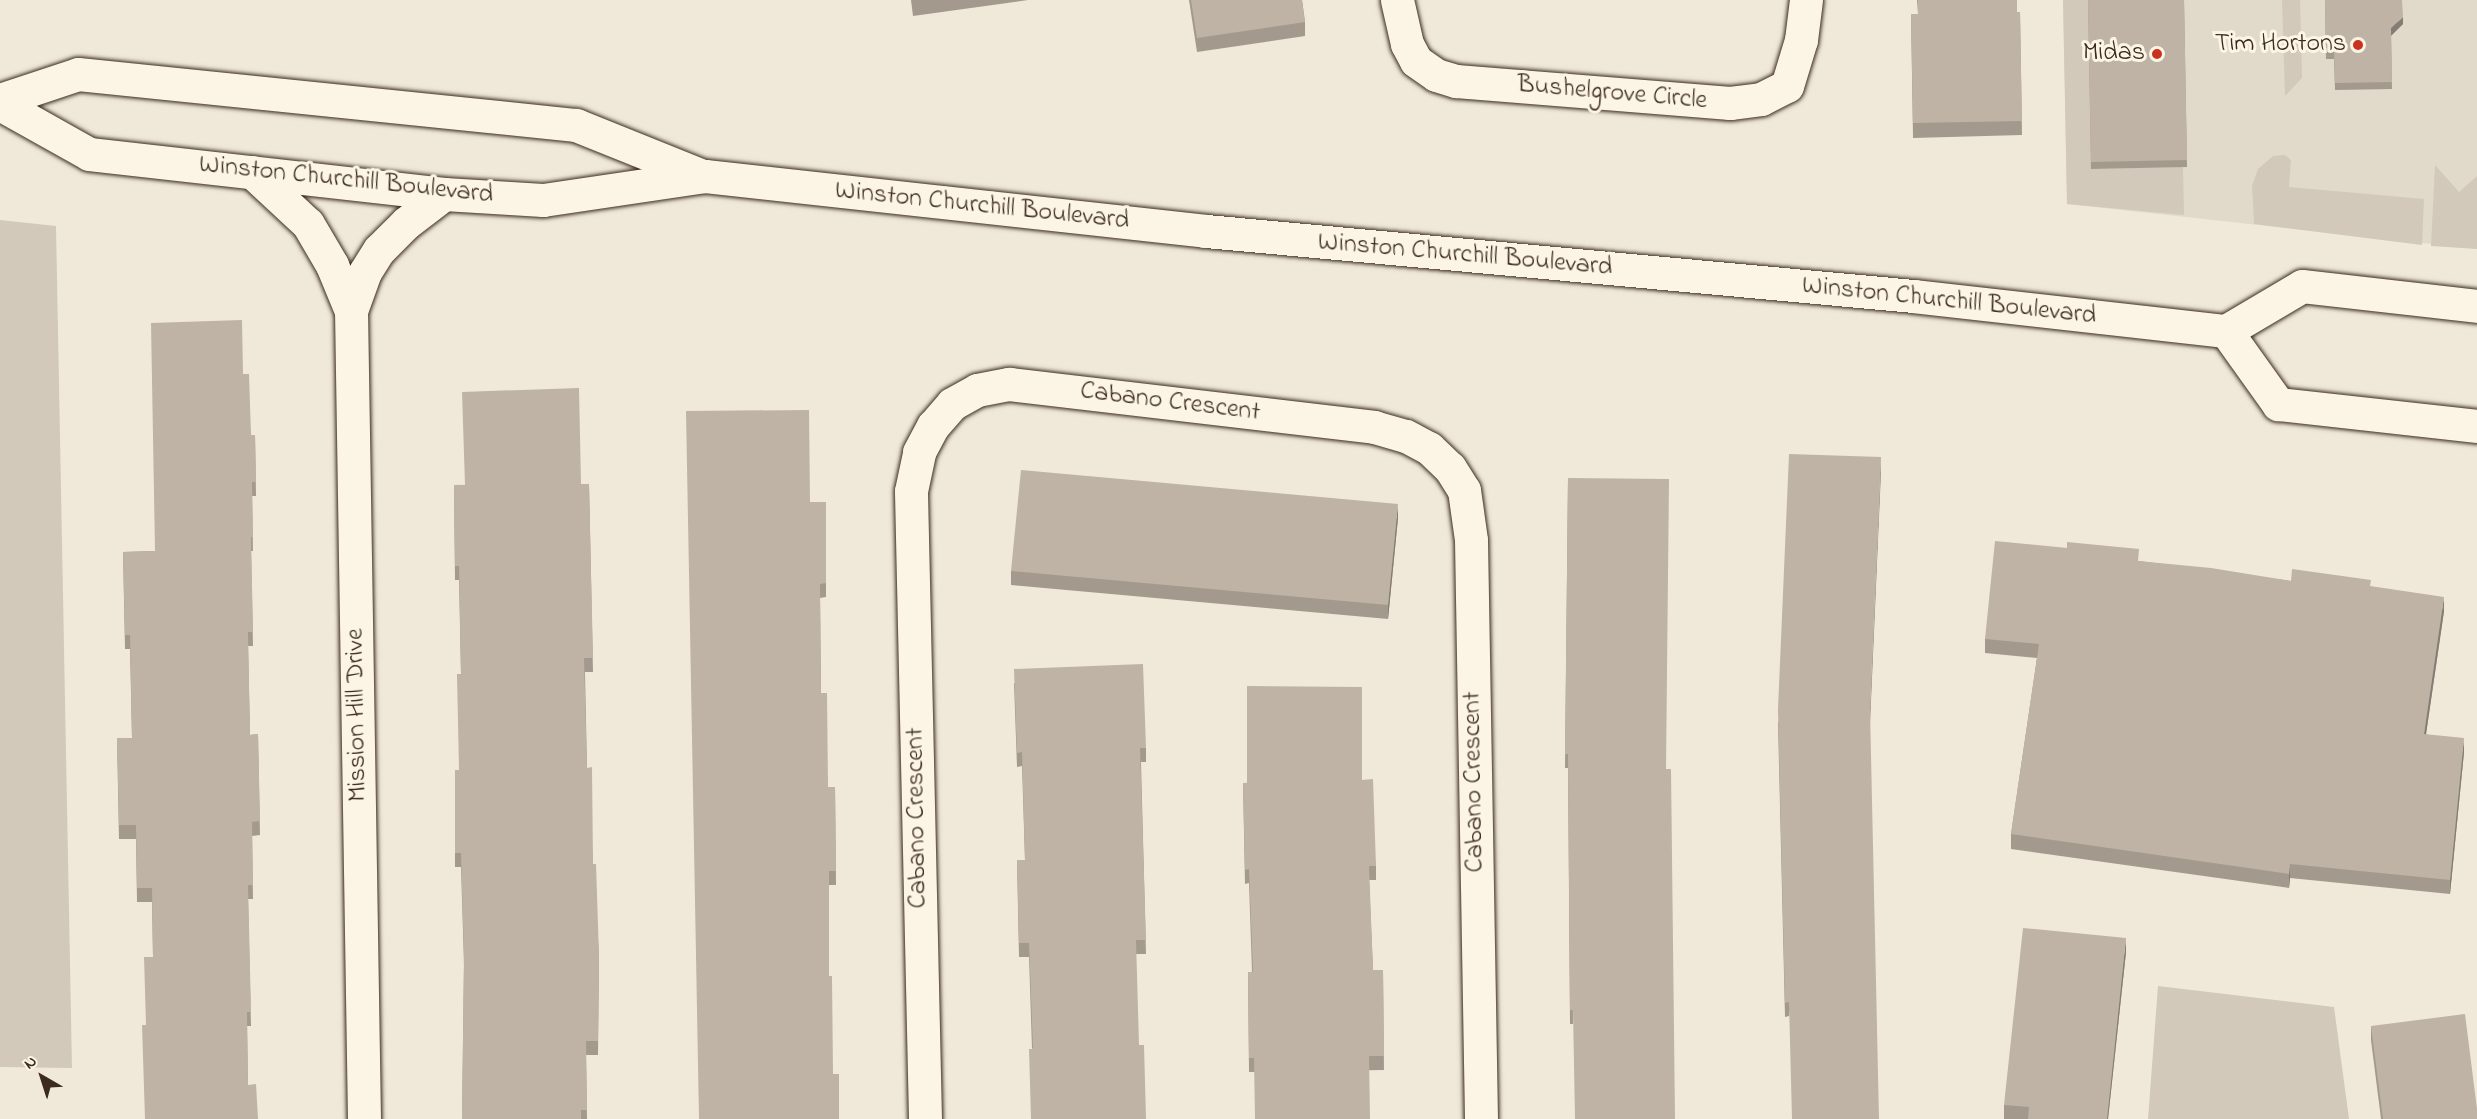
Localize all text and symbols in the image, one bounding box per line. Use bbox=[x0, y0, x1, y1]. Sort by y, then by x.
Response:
place label: Tim Hortons bbox=[2215, 29, 2346, 61]
place label: Midas bbox=[2083, 38, 2145, 70]
marker: Tim Hortons bbox=[2351, 38, 2365, 52]
marker: Midas bbox=[2150, 47, 2164, 61]
street label: Bushelgrove Circle bbox=[1516, 70, 1708, 118]
street label: Winston Churchill Boulevard bbox=[197, 150, 495, 212]
street label: Winston Churchill Boulevard bbox=[833, 176, 1131, 238]
street label: Winston Churchill Boulevard bbox=[1316, 228, 1614, 284]
street label: Winston Churchill Boulevard bbox=[1800, 271, 2098, 333]
street label: Cabano Crescent bbox=[1078, 376, 1262, 430]
street label: Mission Hill Drive bbox=[341, 628, 375, 802]
street label: Cabano Crescent bbox=[1458, 691, 1492, 873]
street label: Cabano Crescent bbox=[901, 727, 935, 909]
north arrow bbox=[12, 1047, 72, 1107]
text: N bbox=[19, 1050, 42, 1076]

